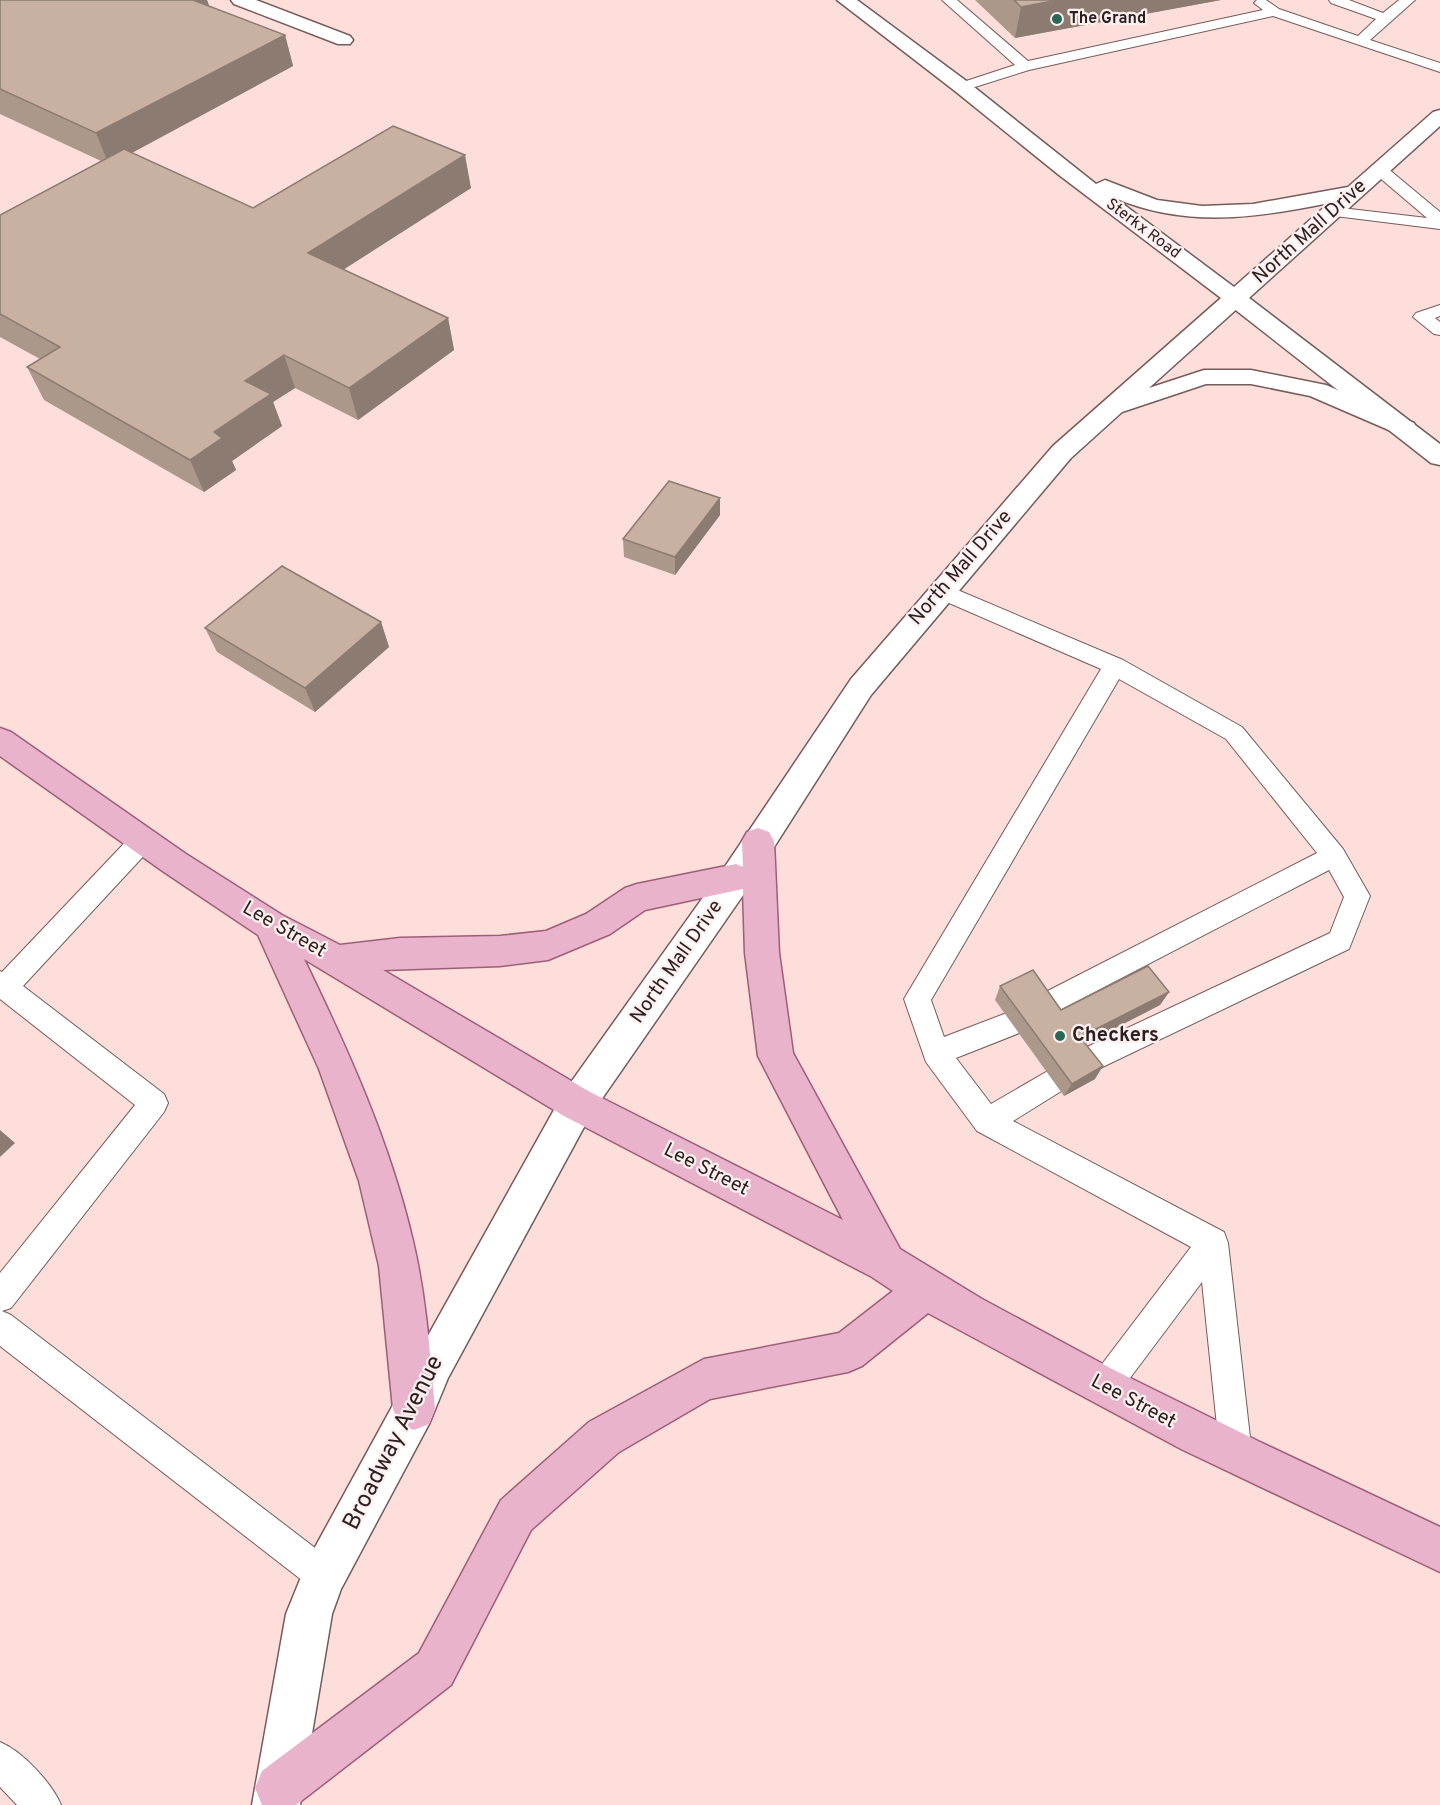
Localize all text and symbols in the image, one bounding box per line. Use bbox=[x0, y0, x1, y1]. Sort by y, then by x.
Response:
place label: The Grand bbox=[1069, 9, 1146, 29]
marker: The Grand bbox=[1050, 12, 1064, 26]
street label: North Mall Drive bbox=[1247, 174, 1373, 290]
street label: Sterkx Road bbox=[1102, 194, 1184, 264]
street label: North Mall Drive bbox=[904, 505, 1018, 631]
street label: North Mall Drive bbox=[625, 895, 729, 1029]
street label: Lee Street bbox=[237, 896, 331, 964]
place label: Checkers bbox=[1072, 1023, 1159, 1049]
marker: Checkers bbox=[1053, 1029, 1067, 1043]
street label: Lee Street bbox=[659, 1137, 753, 1203]
street label: Broadway Avenue bbox=[337, 1351, 451, 1535]
street label: Lee Street bbox=[1086, 1369, 1180, 1435]

